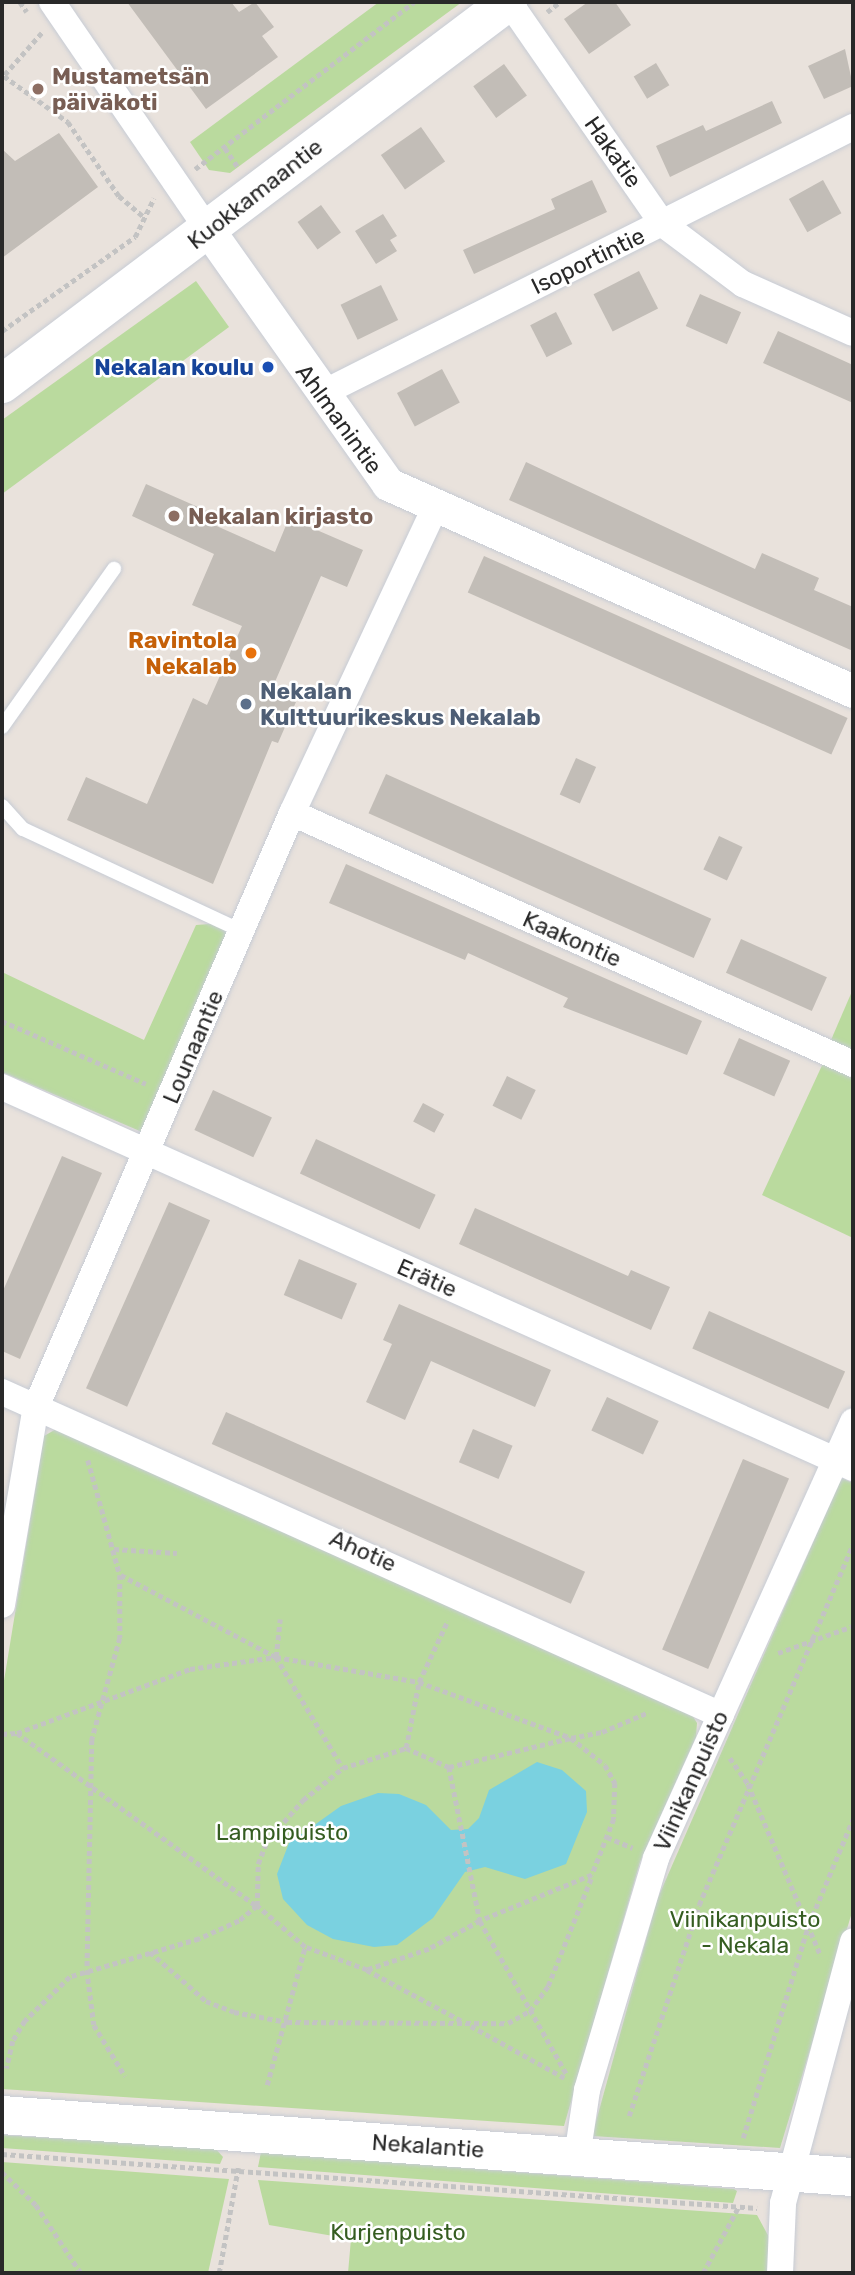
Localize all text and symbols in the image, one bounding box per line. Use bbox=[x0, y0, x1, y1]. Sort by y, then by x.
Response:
place label: Mustametsän päiväkoti bbox=[52, 62, 209, 116]
marker: Mustametsän päiväkoti bbox=[30, 81, 46, 97]
street label: Hakatie bbox=[579, 111, 647, 193]
street label: Kuokkamaantie bbox=[182, 133, 328, 255]
street label: Isoportintie bbox=[527, 222, 649, 300]
place label: Nekalan koulu bbox=[94, 353, 254, 381]
marker: Nekalan koulu bbox=[260, 359, 276, 375]
street label: Ahlmanintie bbox=[290, 359, 388, 479]
place label: Nekalan kirjasto bbox=[188, 502, 373, 530]
marker: Nekalan kirjasto bbox=[166, 508, 182, 524]
place label: Ravintola Nekalab bbox=[128, 626, 237, 680]
marker: Ravintola Nekalab bbox=[243, 645, 259, 661]
place label: Nekalan Kulttuurikeskus Nekalab bbox=[260, 677, 541, 731]
marker: Nekalan Kulttuurikeskus Nekalab bbox=[238, 696, 254, 712]
street label: Kaakontie bbox=[519, 905, 625, 973]
street label: Lounaantie bbox=[157, 986, 229, 1108]
street label: Erätie bbox=[393, 1253, 461, 1303]
street label: Ahotie bbox=[325, 1524, 401, 1578]
street label: Viinikanpuisto bbox=[648, 1706, 734, 1856]
park label: Lampipuisto bbox=[216, 1818, 348, 1846]
park label: Viinikanpuisto - Nekala bbox=[670, 1905, 820, 1959]
street label: Nekalantie bbox=[371, 2128, 485, 2164]
park label: Kurjenpuisto bbox=[330, 2218, 466, 2246]

